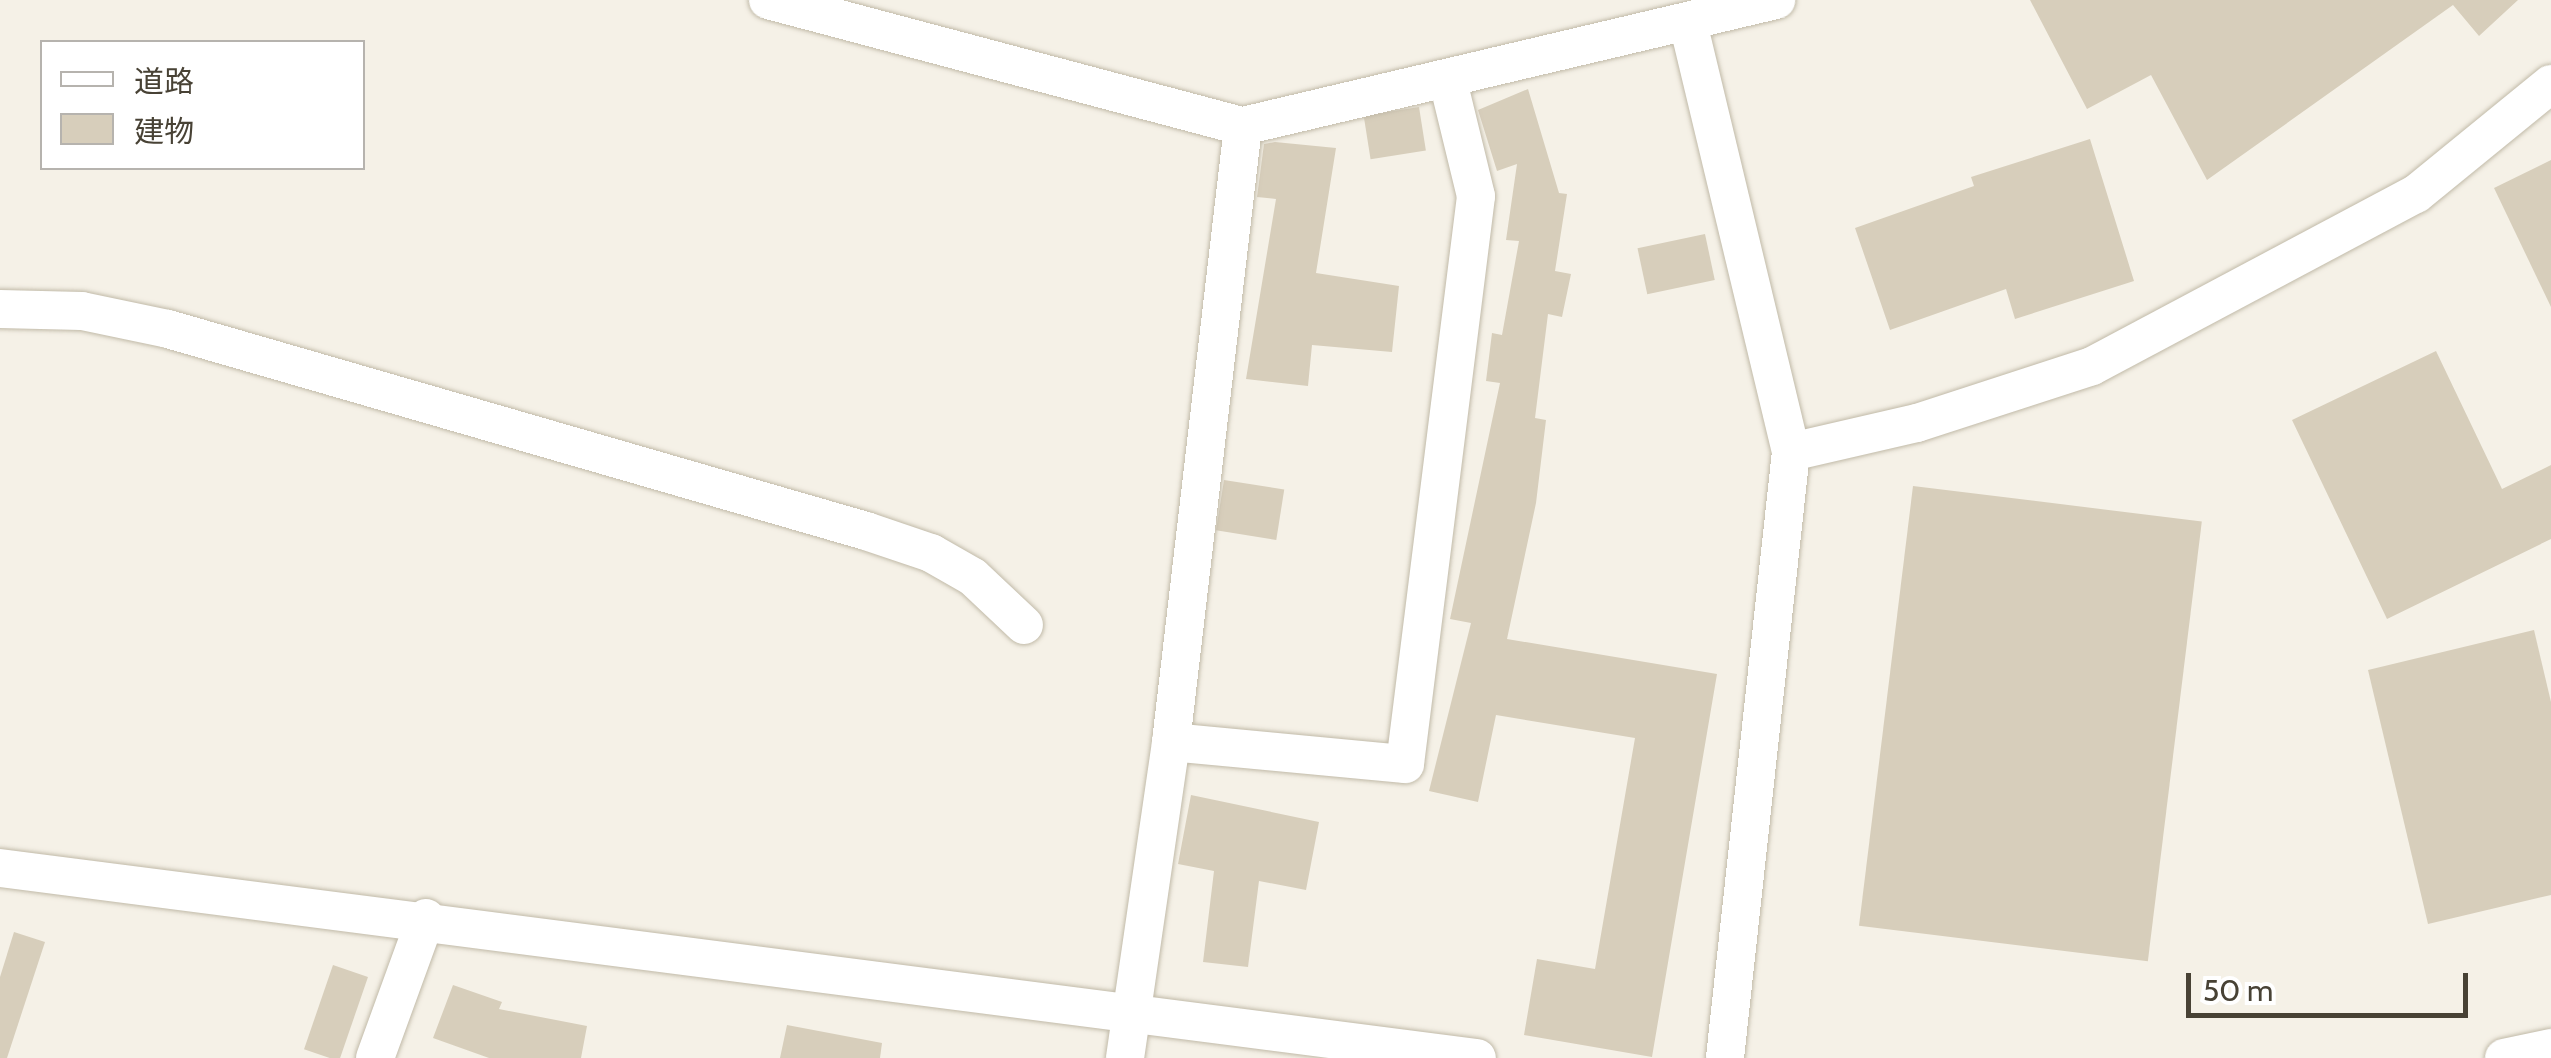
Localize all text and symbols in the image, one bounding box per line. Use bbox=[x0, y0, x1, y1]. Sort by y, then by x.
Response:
legend bbox=[40, 40, 365, 170]
text: 道路 bbox=[134, 63, 194, 100]
text: 建物 bbox=[134, 113, 194, 150]
scale bar bbox=[2191, 953, 2474, 1015]
text: 50 m bbox=[2203, 972, 2273, 1009]

